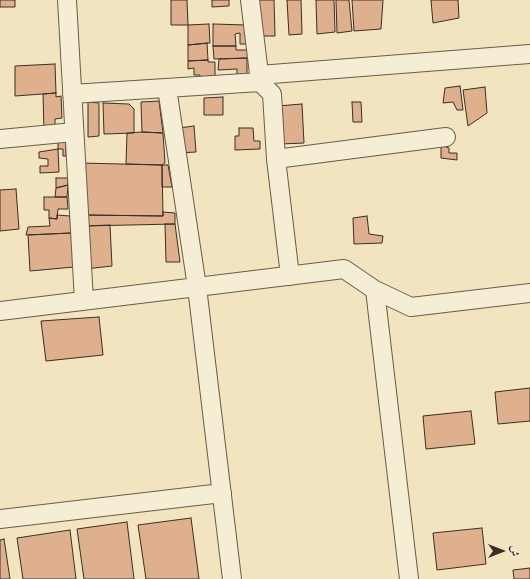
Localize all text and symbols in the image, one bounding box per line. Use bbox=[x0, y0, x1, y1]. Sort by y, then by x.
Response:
north arrow bbox=[482, 531, 522, 571]
text: ش bbox=[507, 546, 521, 556]

